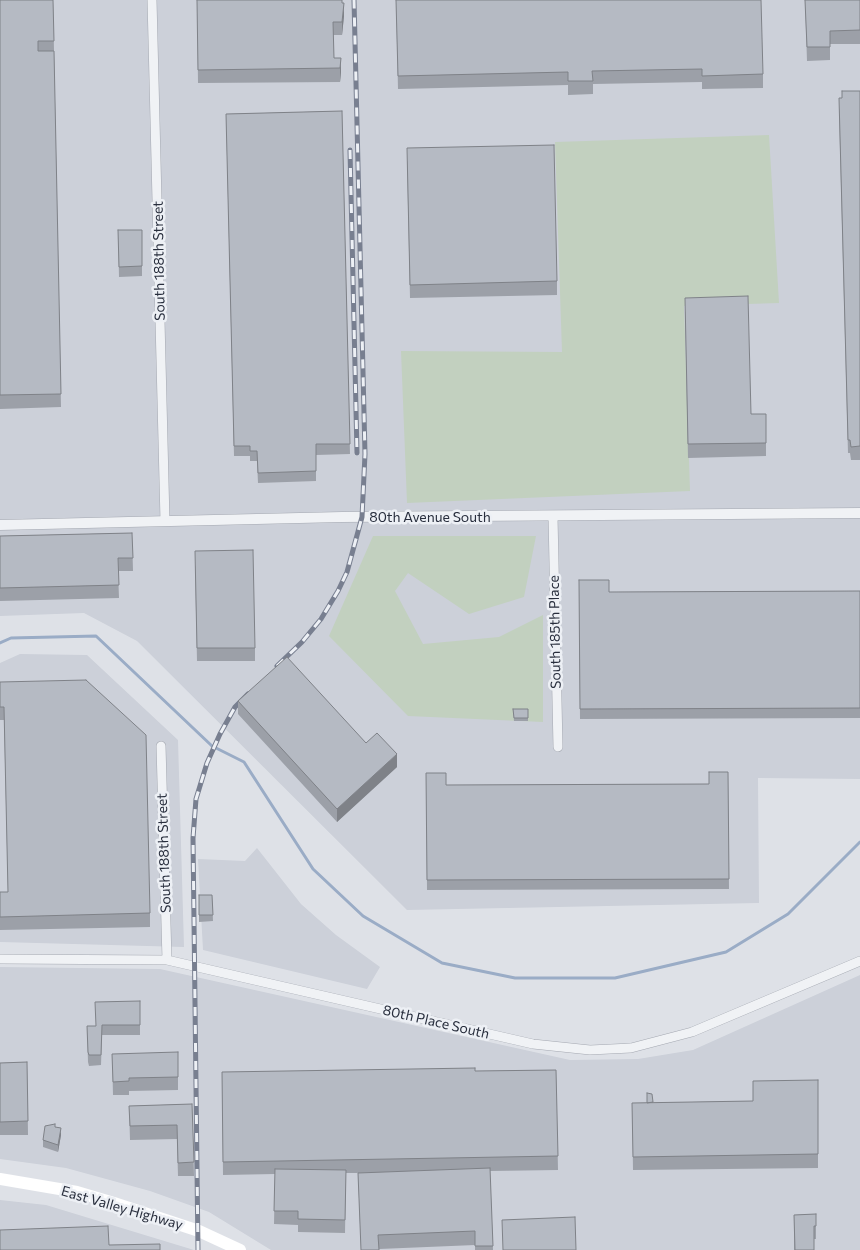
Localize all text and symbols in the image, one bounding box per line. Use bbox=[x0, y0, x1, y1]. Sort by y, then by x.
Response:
street label: South 188th Street bbox=[150, 201, 168, 321]
street label: 80th Avenue South bbox=[369, 509, 491, 525]
street label: South 185th Place bbox=[546, 575, 564, 689]
street label: South 188th Street bbox=[154, 793, 174, 913]
street label: 80th Place South bbox=[381, 1002, 491, 1042]
street label: East Valley Highway bbox=[59, 1183, 185, 1233]

